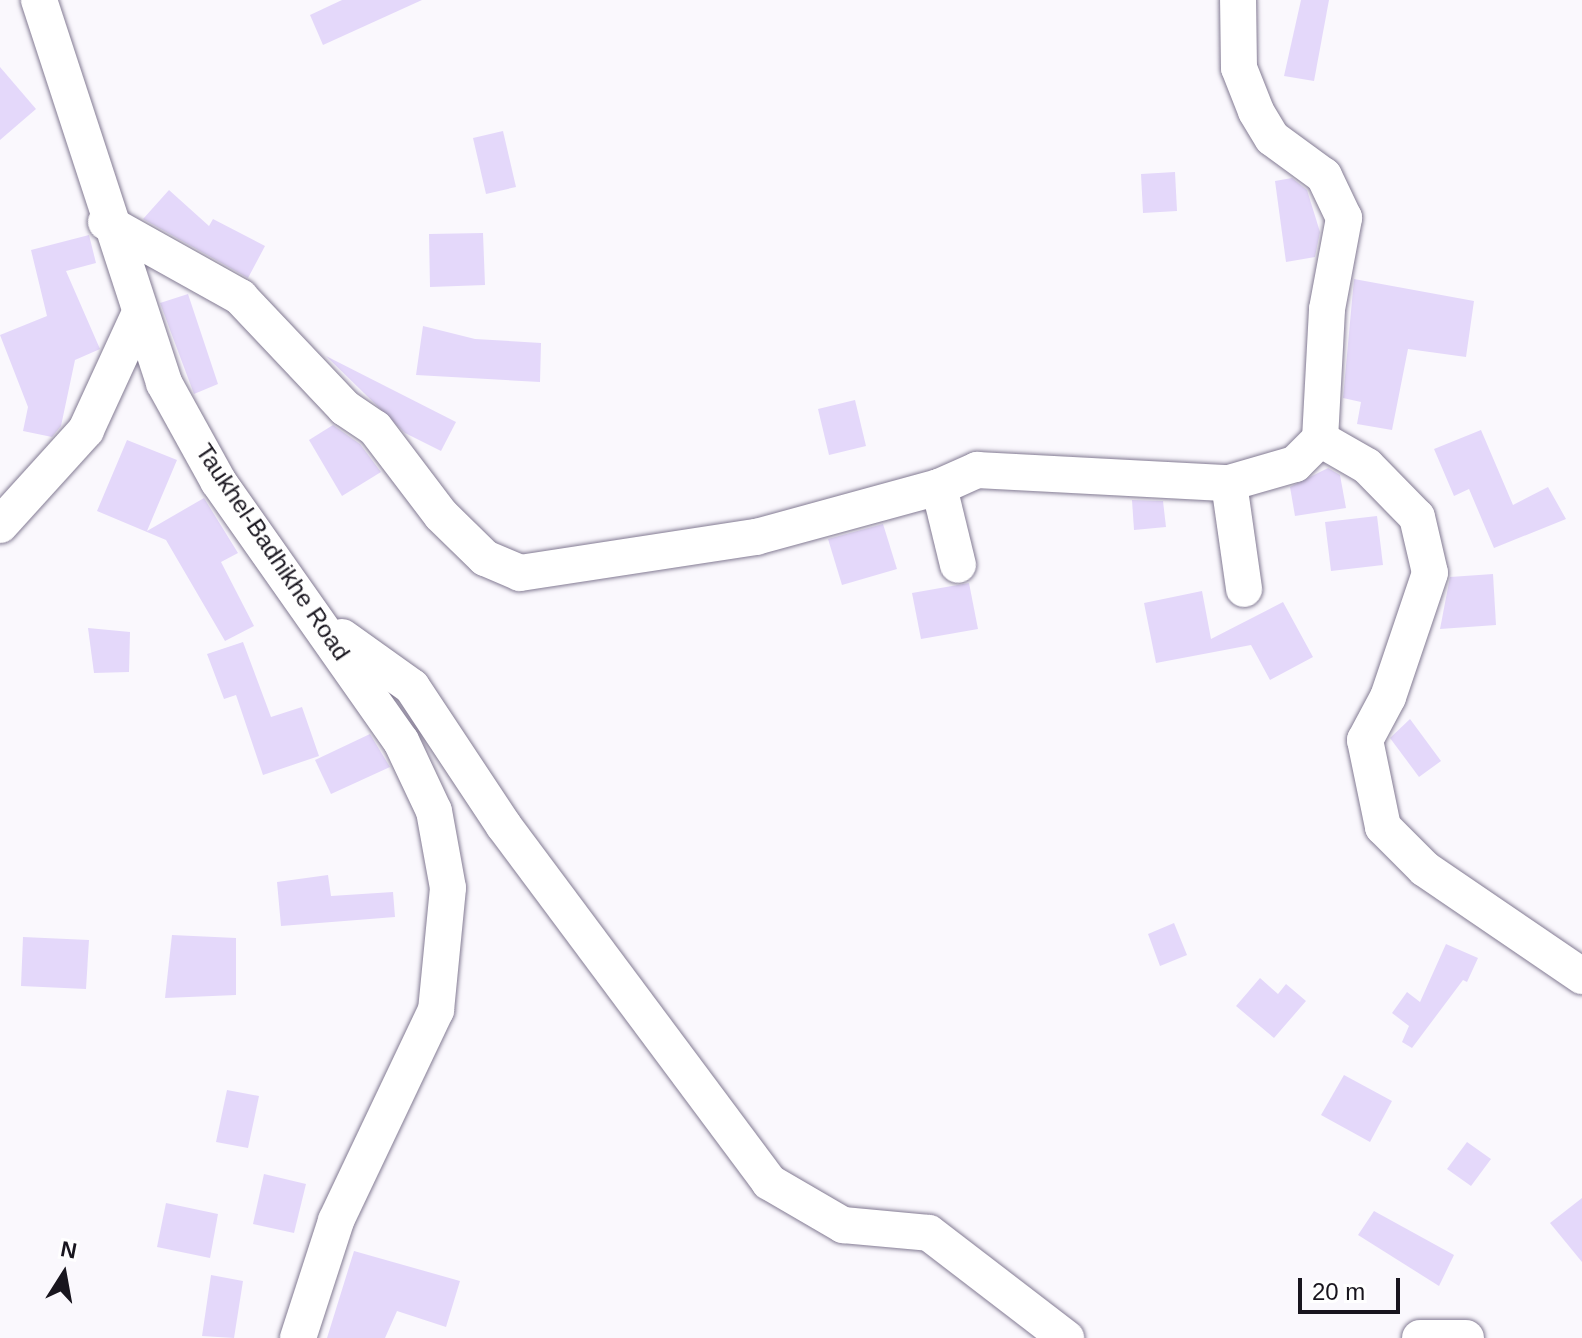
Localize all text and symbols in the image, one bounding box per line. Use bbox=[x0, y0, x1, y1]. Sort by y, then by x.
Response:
street label: Taukhel-Badhikhe Road bbox=[190, 438, 356, 666]
north arrow bbox=[24, 1234, 104, 1314]
text: N bbox=[58, 1236, 79, 1264]
scale bar bbox=[1302, 1262, 1404, 1312]
text: 20 m bbox=[1312, 1278, 1365, 1305]

